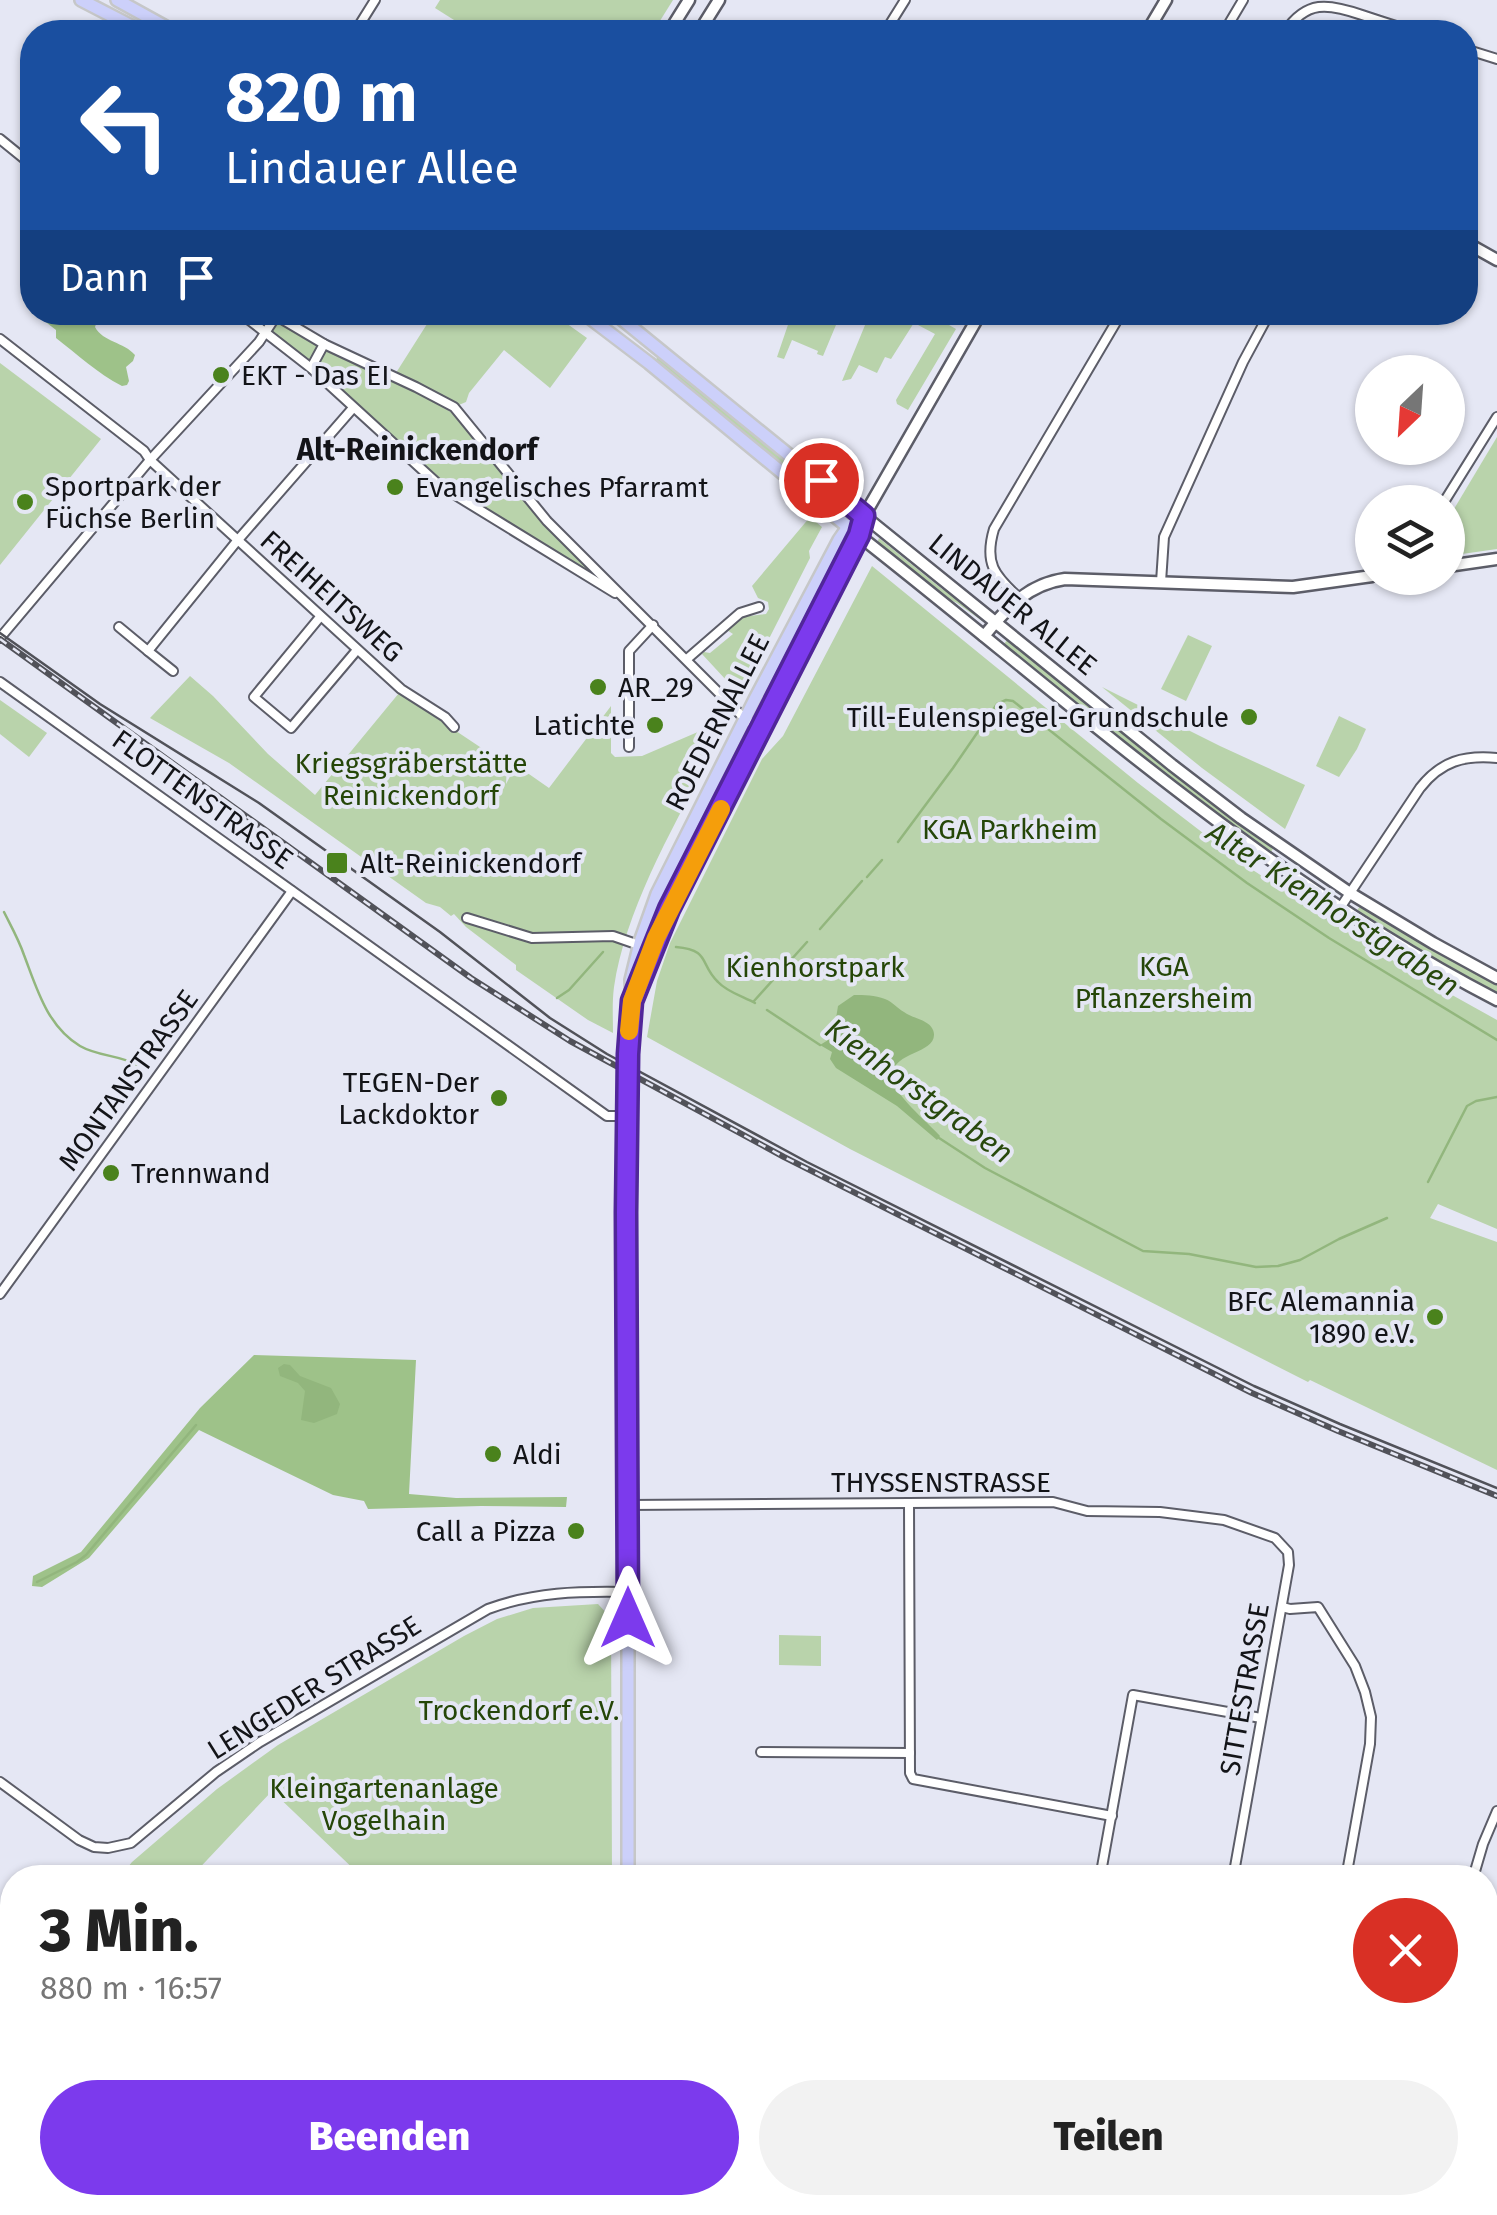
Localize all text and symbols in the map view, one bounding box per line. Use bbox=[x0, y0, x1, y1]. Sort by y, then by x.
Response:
text: 820 m bbox=[225, 56, 418, 140]
icon: left bbox=[60, 60, 190, 190]
text: Lindauer Allee bbox=[225, 141, 519, 195]
icon: arrive bbox=[169, 250, 224, 305]
text: Dann bbox=[60, 255, 149, 301]
north arrow bbox=[1355, 355, 1465, 465]
map controls bbox=[1355, 355, 1465, 595]
place label: EKT - Das EI bbox=[241, 359, 390, 392]
marker: EKT - Das EI bbox=[210, 364, 232, 386]
district label: Alt-Reinickendorf bbox=[296, 432, 540, 468]
pin bbox=[779, 438, 864, 523]
icon: arrive bbox=[794, 453, 849, 508]
place label: Sportpark der Füchse Berlin bbox=[45, 470, 221, 535]
place label: Evangelisches Pfarramt bbox=[415, 471, 709, 504]
marker: Evangelisches Pfarramt bbox=[384, 476, 406, 498]
button: layers bbox=[1355, 485, 1465, 595]
marker: Sportpark der Füchse Berlin bbox=[14, 491, 36, 513]
street label: FREIHEITSWEG bbox=[254, 524, 410, 669]
street label: LINDAUER ALLEE bbox=[922, 527, 1103, 682]
street label: ROEDERNALLEE bbox=[659, 628, 776, 816]
place label: AR_29 bbox=[618, 671, 694, 704]
marker: AR_29 bbox=[587, 676, 609, 698]
place label: Till-Eulenspiegel-Grundschule bbox=[847, 701, 1229, 734]
marker: Till-Eulenspiegel-Grundschule bbox=[1238, 706, 1260, 728]
place label: Latichte bbox=[533, 709, 635, 742]
marker: Latichte bbox=[644, 714, 666, 736]
street label: FLOTTENSTRASSE bbox=[106, 723, 299, 876]
park label: Kriegsgräberstätte Reinickendorf bbox=[294, 747, 528, 812]
park label: KGA Parkheim bbox=[922, 813, 1098, 846]
water label: Alter Kienhorstgraben bbox=[1199, 813, 1466, 1004]
place label: Alt-Reinickendorf bbox=[360, 847, 584, 880]
marker: Alt-Reinickendorf bbox=[324, 850, 350, 876]
park label: KGA Pflanzersheim bbox=[1075, 950, 1253, 1015]
park label: Kienhorstpark bbox=[725, 951, 905, 984]
street label: MONTANSTRASSE bbox=[52, 983, 205, 1177]
water label: Kienhorstgraben bbox=[818, 1011, 1020, 1171]
place label: TEGEN-Der Lackdoktor bbox=[338, 1066, 479, 1131]
marker: TEGEN-Der Lackdoktor bbox=[488, 1087, 510, 1109]
place label: Trennwand bbox=[131, 1157, 271, 1190]
marker: Trennwand bbox=[100, 1162, 122, 1184]
place label: BFC Alemannia 1890 e.V. bbox=[1227, 1285, 1415, 1350]
marker: BFC Alemannia 1890 e.V. bbox=[1424, 1306, 1446, 1328]
place label: Aldi bbox=[513, 1438, 562, 1471]
marker: Aldi bbox=[482, 1443, 504, 1465]
street label: THYSSENSTRASSE bbox=[831, 1466, 1051, 1499]
place label: Call a Pizza bbox=[416, 1515, 556, 1548]
marker: Call a Pizza bbox=[565, 1520, 587, 1542]
position arrow bbox=[576, 1566, 680, 1670]
street label: SITTESTRASSE bbox=[1213, 1600, 1276, 1778]
street label: LENGEDER STRASSE bbox=[201, 1608, 427, 1766]
park label: Trockendorf e.V. bbox=[419, 1694, 620, 1727]
park label: Kleingartenanlage Vogelhain bbox=[269, 1772, 499, 1837]
text: 3 Min. bbox=[40, 1895, 198, 1967]
button: close bbox=[1353, 1898, 1458, 2003]
text: 880 m · 16:57 bbox=[40, 1969, 222, 2007]
button: Beenden bbox=[40, 2080, 739, 2195]
button: Teilen bbox=[759, 2080, 1458, 2195]

